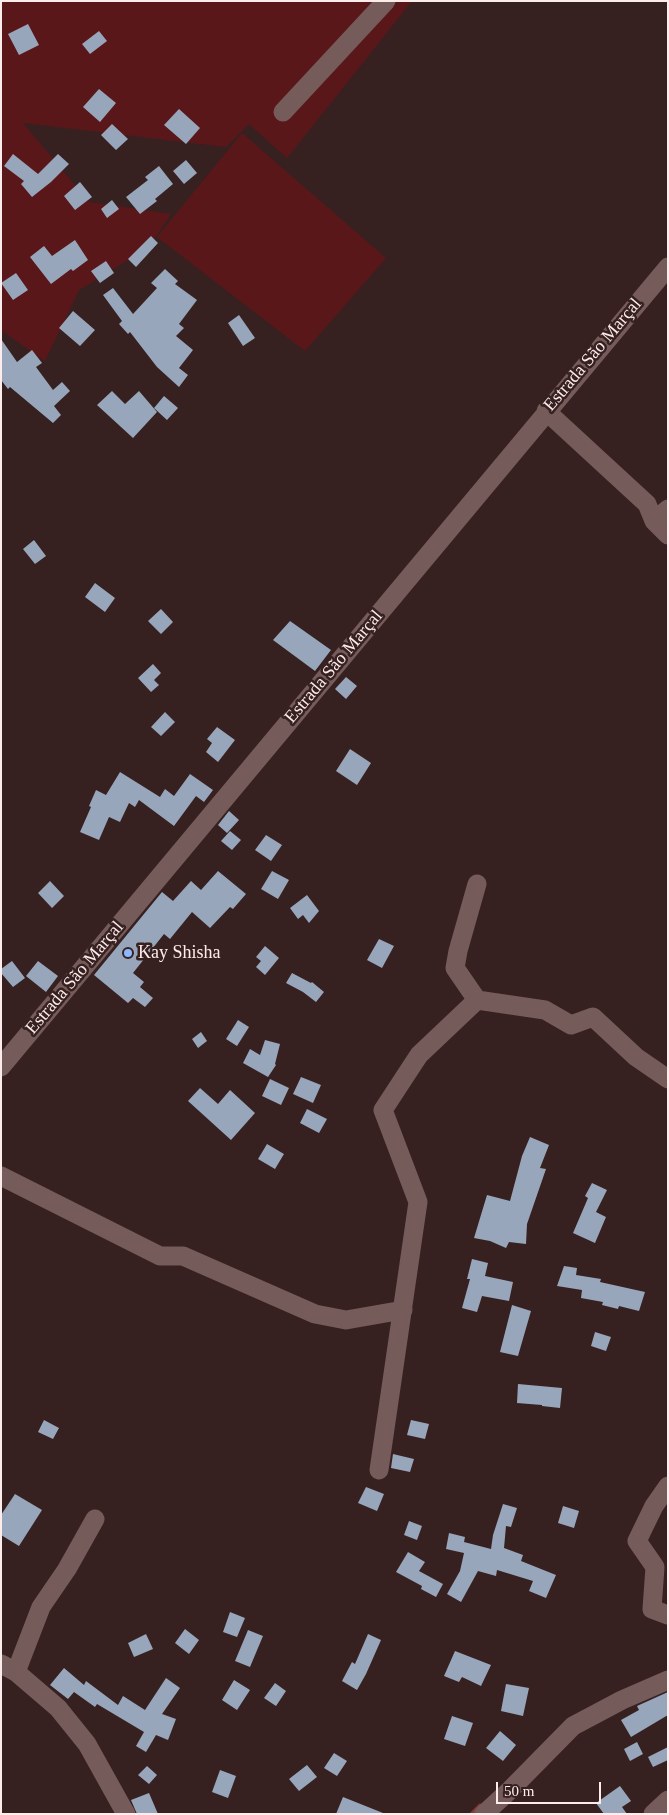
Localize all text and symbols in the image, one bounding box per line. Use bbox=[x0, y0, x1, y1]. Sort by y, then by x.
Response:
street label: Estrada São Marçal bbox=[539, 294, 647, 416]
street label: Estrada São Marçal bbox=[280, 606, 388, 728]
street label: Estrada São Marçal bbox=[21, 917, 129, 1039]
place label: Kay Shisha bbox=[138, 942, 220, 964]
marker: Kay Shisha bbox=[122, 947, 134, 959]
scale bar bbox=[499, 1772, 604, 1804]
text: 50 m bbox=[504, 1783, 534, 1799]

